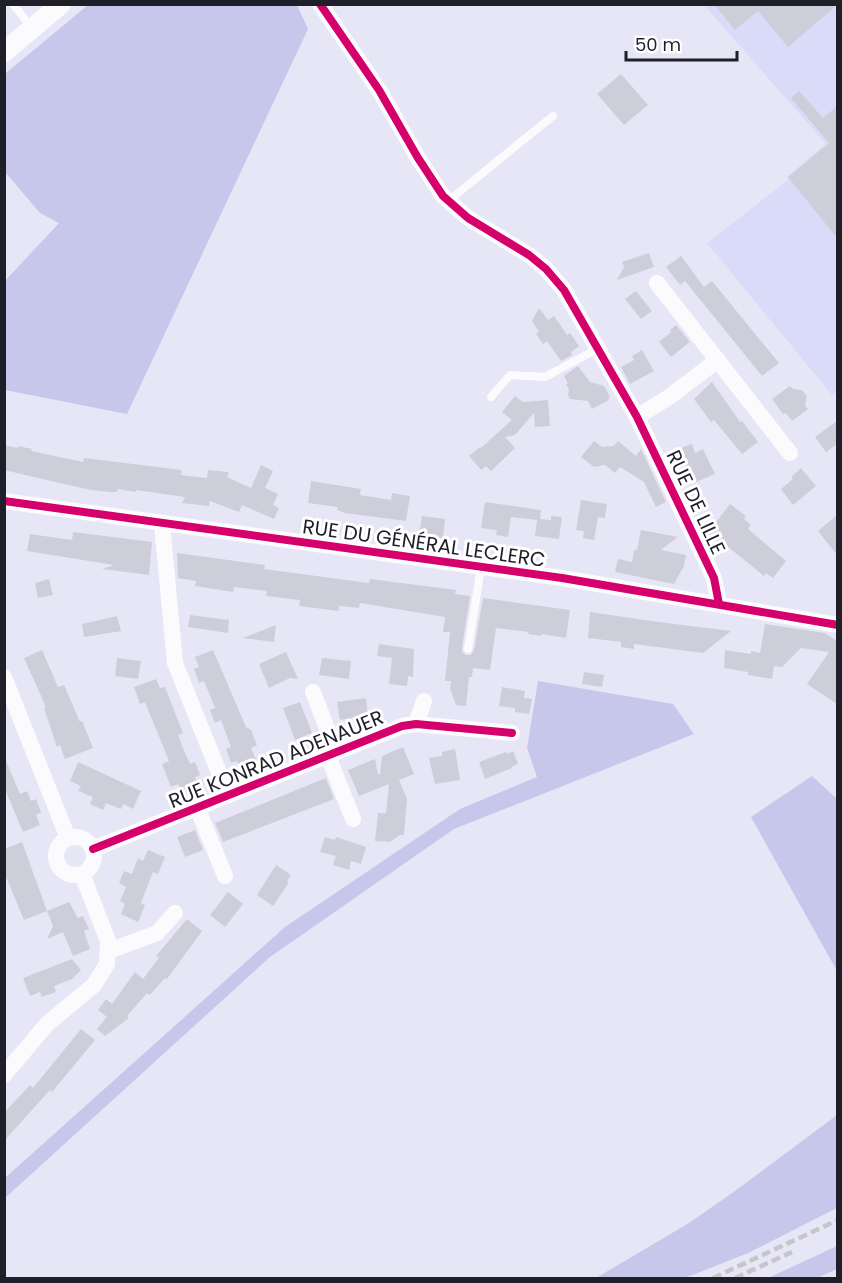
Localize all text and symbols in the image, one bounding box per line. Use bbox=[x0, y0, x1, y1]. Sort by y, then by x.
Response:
scale bar bbox=[626, 24, 737, 62]
text: 50 m bbox=[635, 32, 681, 57]
street label: RUE DE LILLE bbox=[660, 445, 732, 559]
street label: RUE DU GÉNÉRAL LECLERC bbox=[301, 512, 547, 574]
street label: RUE KONRAD ADENAUER bbox=[164, 703, 388, 815]

